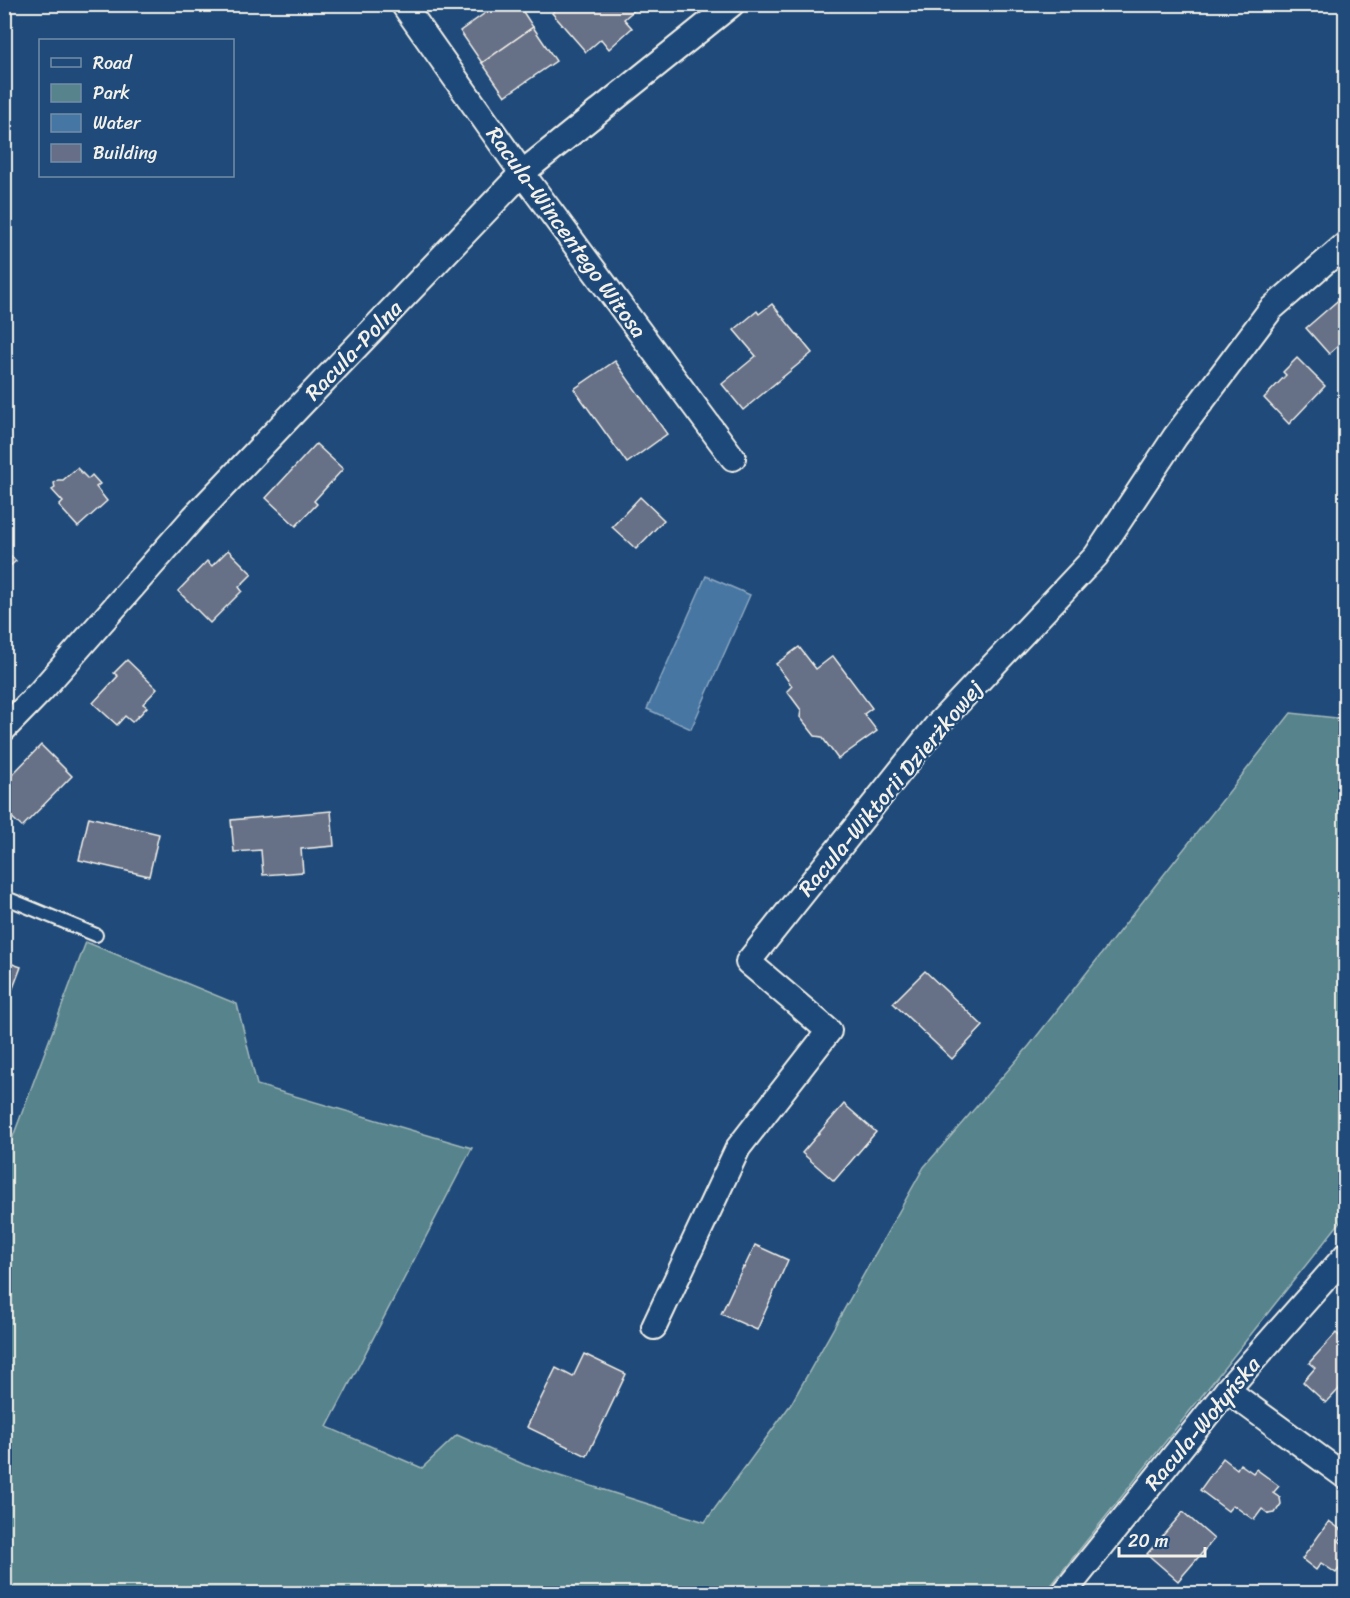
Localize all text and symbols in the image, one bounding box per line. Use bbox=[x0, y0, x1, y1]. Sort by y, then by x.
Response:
legend bbox=[39, 39, 234, 177]
text: Road bbox=[93, 47, 133, 79]
text: Park bbox=[93, 77, 130, 109]
text: Water bbox=[93, 107, 142, 139]
street label: Racula-Wincentego Witosa bbox=[476, 118, 657, 347]
text: Building bbox=[93, 137, 157, 169]
street label: Racula-Polna bbox=[295, 290, 413, 410]
street label: Racula-Wiktorii Dzierżkowej bbox=[788, 670, 994, 906]
street label: Racula-Wołyńska bbox=[1134, 1346, 1271, 1499]
scale bar bbox=[1119, 1520, 1204, 1558]
text: 20 m bbox=[1128, 1525, 1168, 1557]

